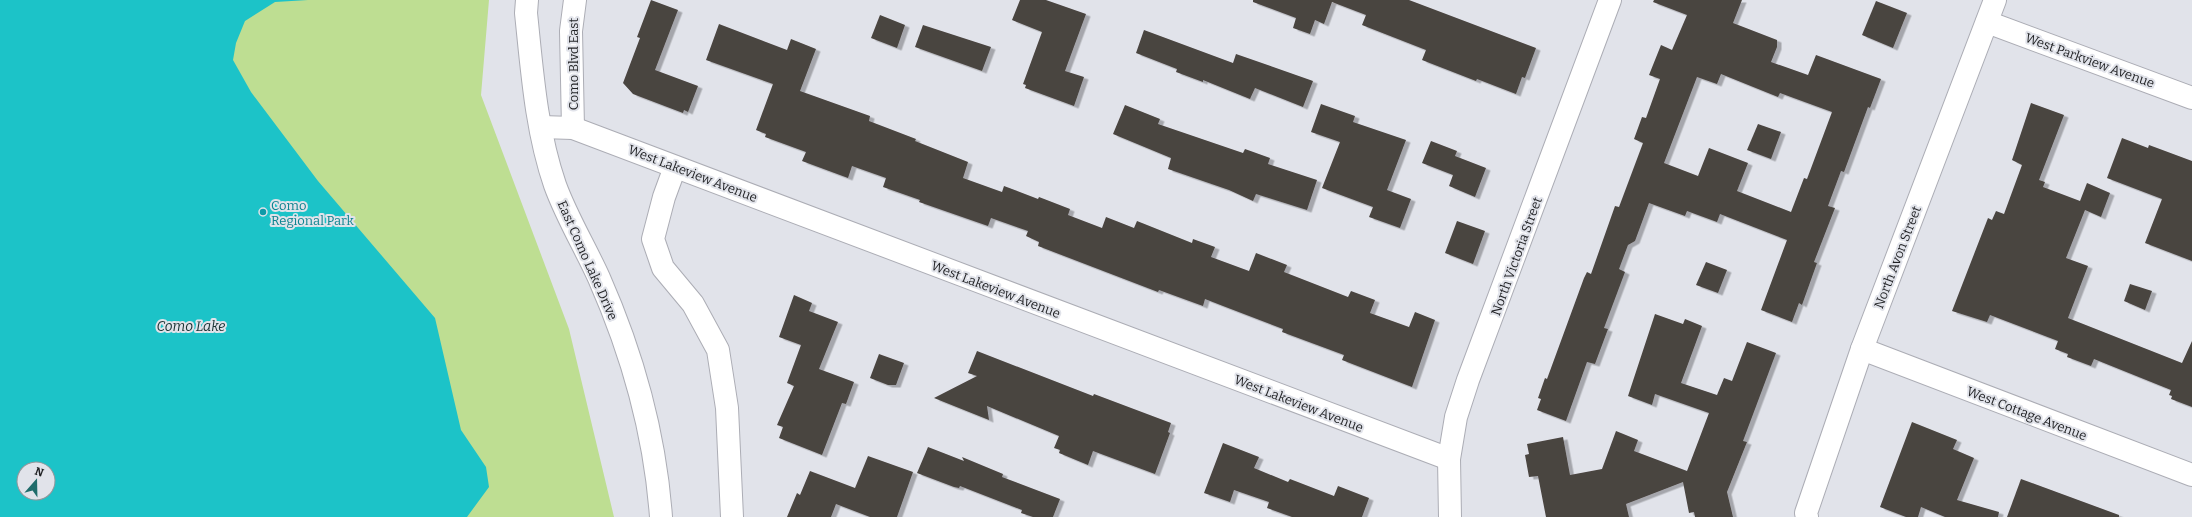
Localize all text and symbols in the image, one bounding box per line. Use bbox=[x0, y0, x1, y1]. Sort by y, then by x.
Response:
street label: Como Blvd East bbox=[566, 17, 581, 110]
street label: West Parkview Avenue bbox=[2023, 30, 2156, 91]
street label: West Lakeview Avenue bbox=[626, 142, 760, 205]
street label: North Victoria Street bbox=[1488, 195, 1545, 317]
place label: Como Regional Park bbox=[271, 198, 355, 228]
street label: East Como Lake Drive bbox=[554, 198, 621, 322]
street label: North Avon Street bbox=[1871, 203, 1924, 311]
marker: Como Regional Park bbox=[258, 207, 268, 217]
street label: West Lakeview Avenue bbox=[929, 258, 1063, 321]
water label: Como Lake bbox=[157, 318, 225, 335]
street label: West Lakeview Avenue bbox=[1232, 372, 1366, 435]
street label: West Cottage Avenue bbox=[1965, 384, 2089, 443]
north arrow bbox=[16, 461, 56, 501]
text: N bbox=[33, 465, 46, 480]

